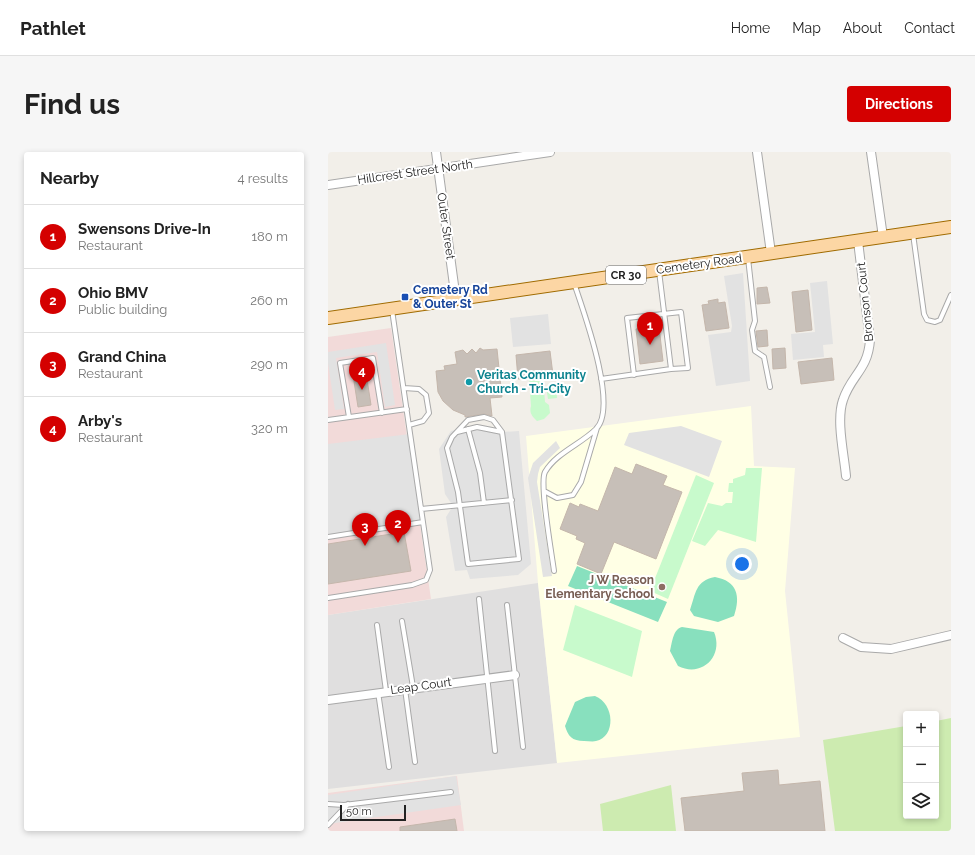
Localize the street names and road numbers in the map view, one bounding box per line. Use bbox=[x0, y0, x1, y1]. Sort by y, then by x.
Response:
street label: Hillcrest Street North bbox=[356, 157, 474, 187]
street label: Outer Street bbox=[434, 192, 458, 260]
street label: Cemetery Road bbox=[655, 251, 743, 277]
street label: Bronson Court bbox=[854, 262, 876, 342]
road number: CR 30 bbox=[606, 266, 646, 284]
street label: Leap Court bbox=[389, 675, 453, 697]

